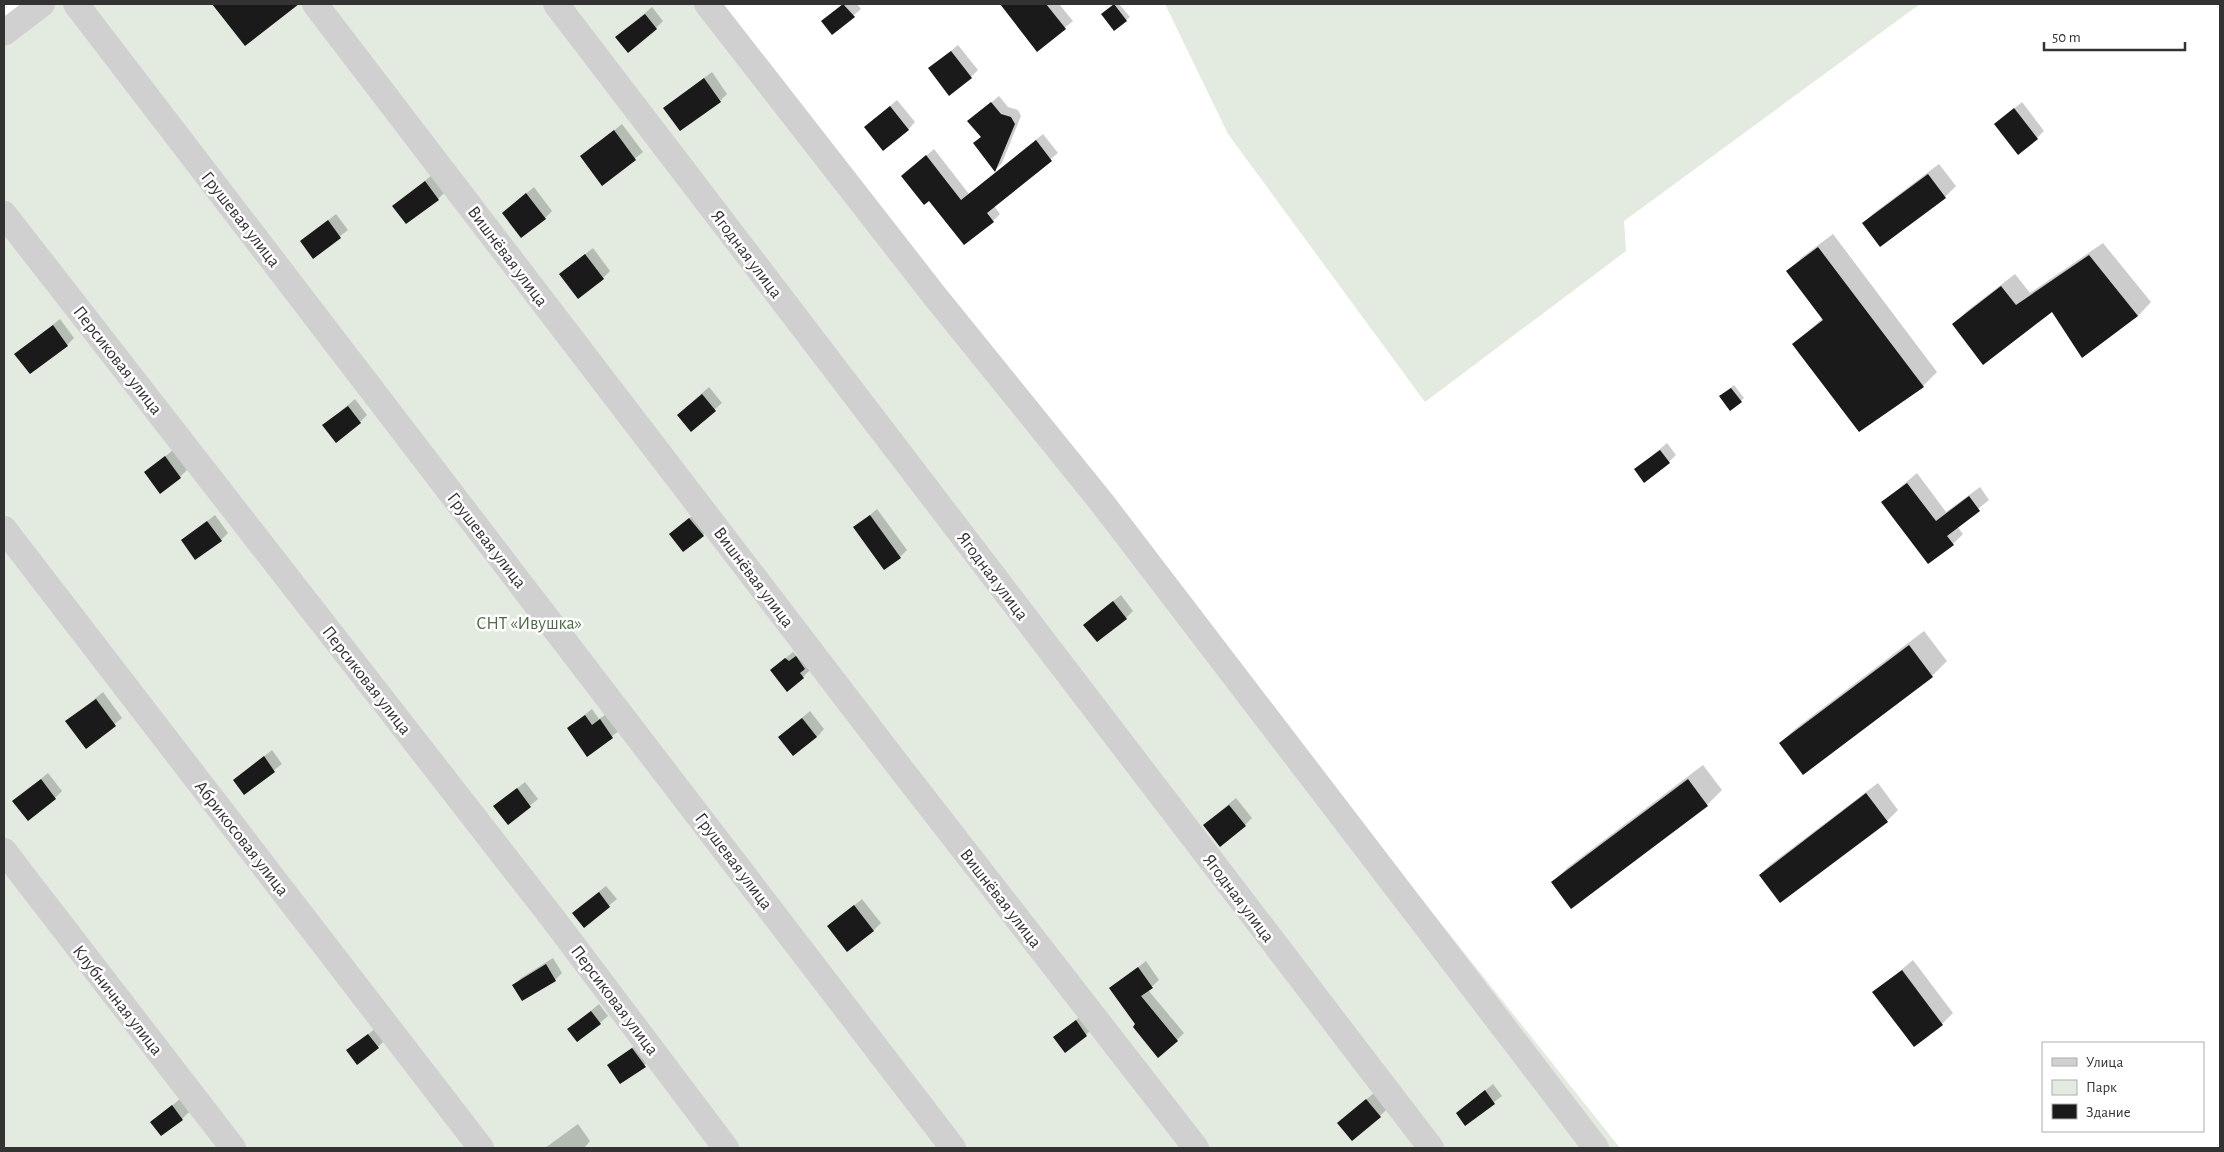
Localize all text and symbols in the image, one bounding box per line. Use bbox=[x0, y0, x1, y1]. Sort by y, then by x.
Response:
scale bar bbox=[2044, 20, 2185, 52]
text: 50 m bbox=[2052, 30, 2081, 45]
street label: Грушевая улица bbox=[197, 168, 283, 271]
street label: Вишнёвая улица bbox=[464, 203, 551, 310]
street label: Ягодная улица bbox=[707, 207, 785, 302]
street label: Персиковая улица bbox=[69, 303, 165, 418]
street label: Грушевая улица bbox=[443, 489, 529, 592]
street label: Вишнёвая улица bbox=[710, 524, 797, 631]
street label: Ягодная улица bbox=[953, 529, 1031, 624]
park label: СНТ «Ивушка» bbox=[476, 615, 582, 633]
street label: Персиковая улица bbox=[318, 623, 414, 738]
street label: Абрикосовая улица bbox=[191, 777, 292, 900]
street label: Грушевая улица bbox=[691, 810, 775, 913]
street label: Вишнёвая улица bbox=[956, 846, 1044, 952]
street label: Ягодная улица bbox=[1199, 851, 1277, 946]
street label: Клубничная улица bbox=[69, 942, 166, 1059]
street label: Персиковая улица bbox=[567, 942, 661, 1059]
legend bbox=[2042, 1042, 2204, 1132]
text: Улица bbox=[2086, 1055, 2123, 1070]
text: Парк bbox=[2086, 1080, 2117, 1095]
text: Здание bbox=[2086, 1105, 2131, 1120]

